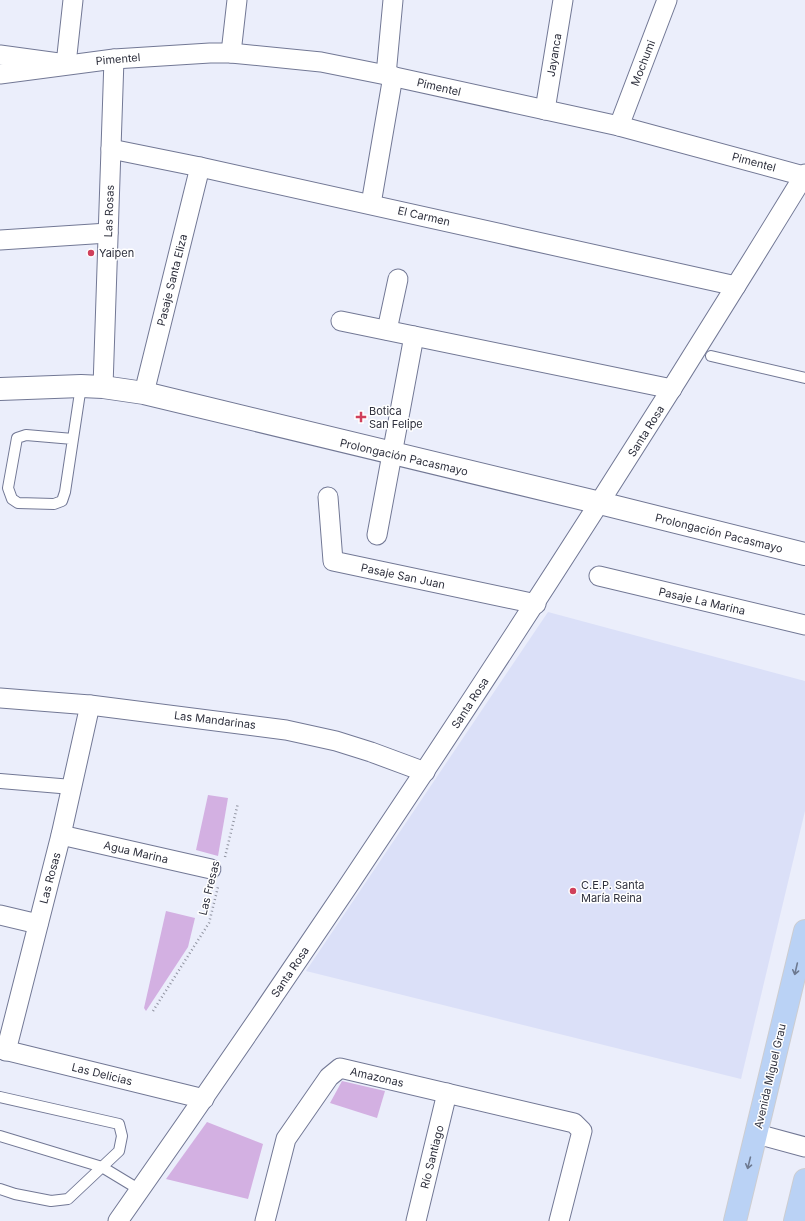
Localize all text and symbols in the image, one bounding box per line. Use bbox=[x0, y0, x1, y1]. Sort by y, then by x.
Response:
street label: Jayanca bbox=[544, 32, 564, 78]
street label: Mochumi bbox=[628, 38, 658, 88]
street label: Pimentel bbox=[95, 50, 141, 68]
street label: Pimentel bbox=[416, 75, 462, 99]
street label: Pimentel bbox=[731, 149, 777, 175]
street label: Las Rosas bbox=[101, 184, 117, 238]
street label: El Carmen bbox=[396, 203, 452, 229]
street label: Pasaje Santa Eliza bbox=[154, 233, 190, 327]
place label: Yaipen bbox=[99, 246, 134, 260]
marker: Yaipen bbox=[86, 248, 96, 258]
street label: Santa Rosa bbox=[625, 403, 667, 459]
place label: Botica San Felipe bbox=[369, 404, 423, 431]
marker: Botica San Felipe bbox=[356, 412, 366, 422]
street label: Prolongación Pacasmayo bbox=[339, 435, 470, 479]
street label: Prolongación Pacasmayo bbox=[654, 510, 785, 556]
street label: Pasaje San Juan bbox=[360, 560, 446, 592]
street label: Pasaje La Marina bbox=[657, 584, 747, 618]
street label: Santa Rosa bbox=[448, 675, 492, 731]
street label: Las Mandarinas bbox=[173, 708, 257, 732]
street label: Agua Marina bbox=[102, 838, 170, 866]
street label: Las Rosas bbox=[36, 851, 64, 905]
street label: Las Fresas bbox=[195, 859, 223, 917]
place label: C.E.P. Santa María Reina bbox=[581, 878, 644, 905]
marker: C.E.P. Santa María Reina bbox=[568, 886, 578, 896]
street label: Santa Rosa bbox=[268, 944, 312, 1000]
one-way arrow bbox=[792, 962, 799, 975]
street label: Avenida Miguel Grau bbox=[751, 1022, 789, 1130]
street label: Las Delicias bbox=[70, 1060, 134, 1088]
street label: Amazonas bbox=[349, 1064, 405, 1090]
street label: Río Santiago bbox=[417, 1123, 447, 1190]
one-way arrow bbox=[745, 1157, 752, 1170]

